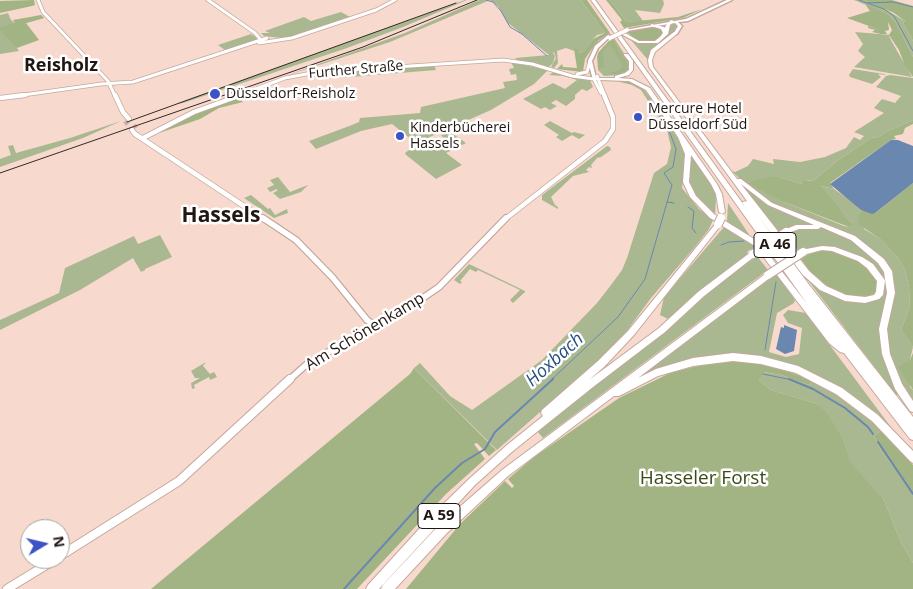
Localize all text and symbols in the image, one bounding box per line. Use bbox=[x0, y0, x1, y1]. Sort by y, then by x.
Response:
district label: Reisholz bbox=[24, 55, 98, 77]
street label: Further Straße bbox=[308, 57, 404, 83]
place label: Düsseldorf-Reisholz bbox=[226, 86, 355, 102]
marker: Düsseldorf-Reisholz bbox=[208, 87, 222, 101]
place label: Mercure Hotel Düsseldorf Süd bbox=[648, 101, 747, 134]
marker: Mercure Hotel Düsseldorf Süd bbox=[632, 111, 644, 123]
place label: Kinderbücherei Hassels bbox=[410, 120, 510, 152]
marker: Kinderbücherei Hassels bbox=[394, 130, 406, 142]
district label: Hassels bbox=[182, 203, 260, 229]
road number: A 46 bbox=[754, 232, 796, 258]
street label: Am Schönenkamp bbox=[302, 289, 428, 375]
water label: Hoxbach bbox=[522, 329, 588, 391]
park label: Hasseler Forst bbox=[640, 468, 766, 490]
road number: A 59 bbox=[418, 504, 460, 528]
north arrow bbox=[20, 519, 70, 569]
text: N bbox=[49, 535, 70, 549]

